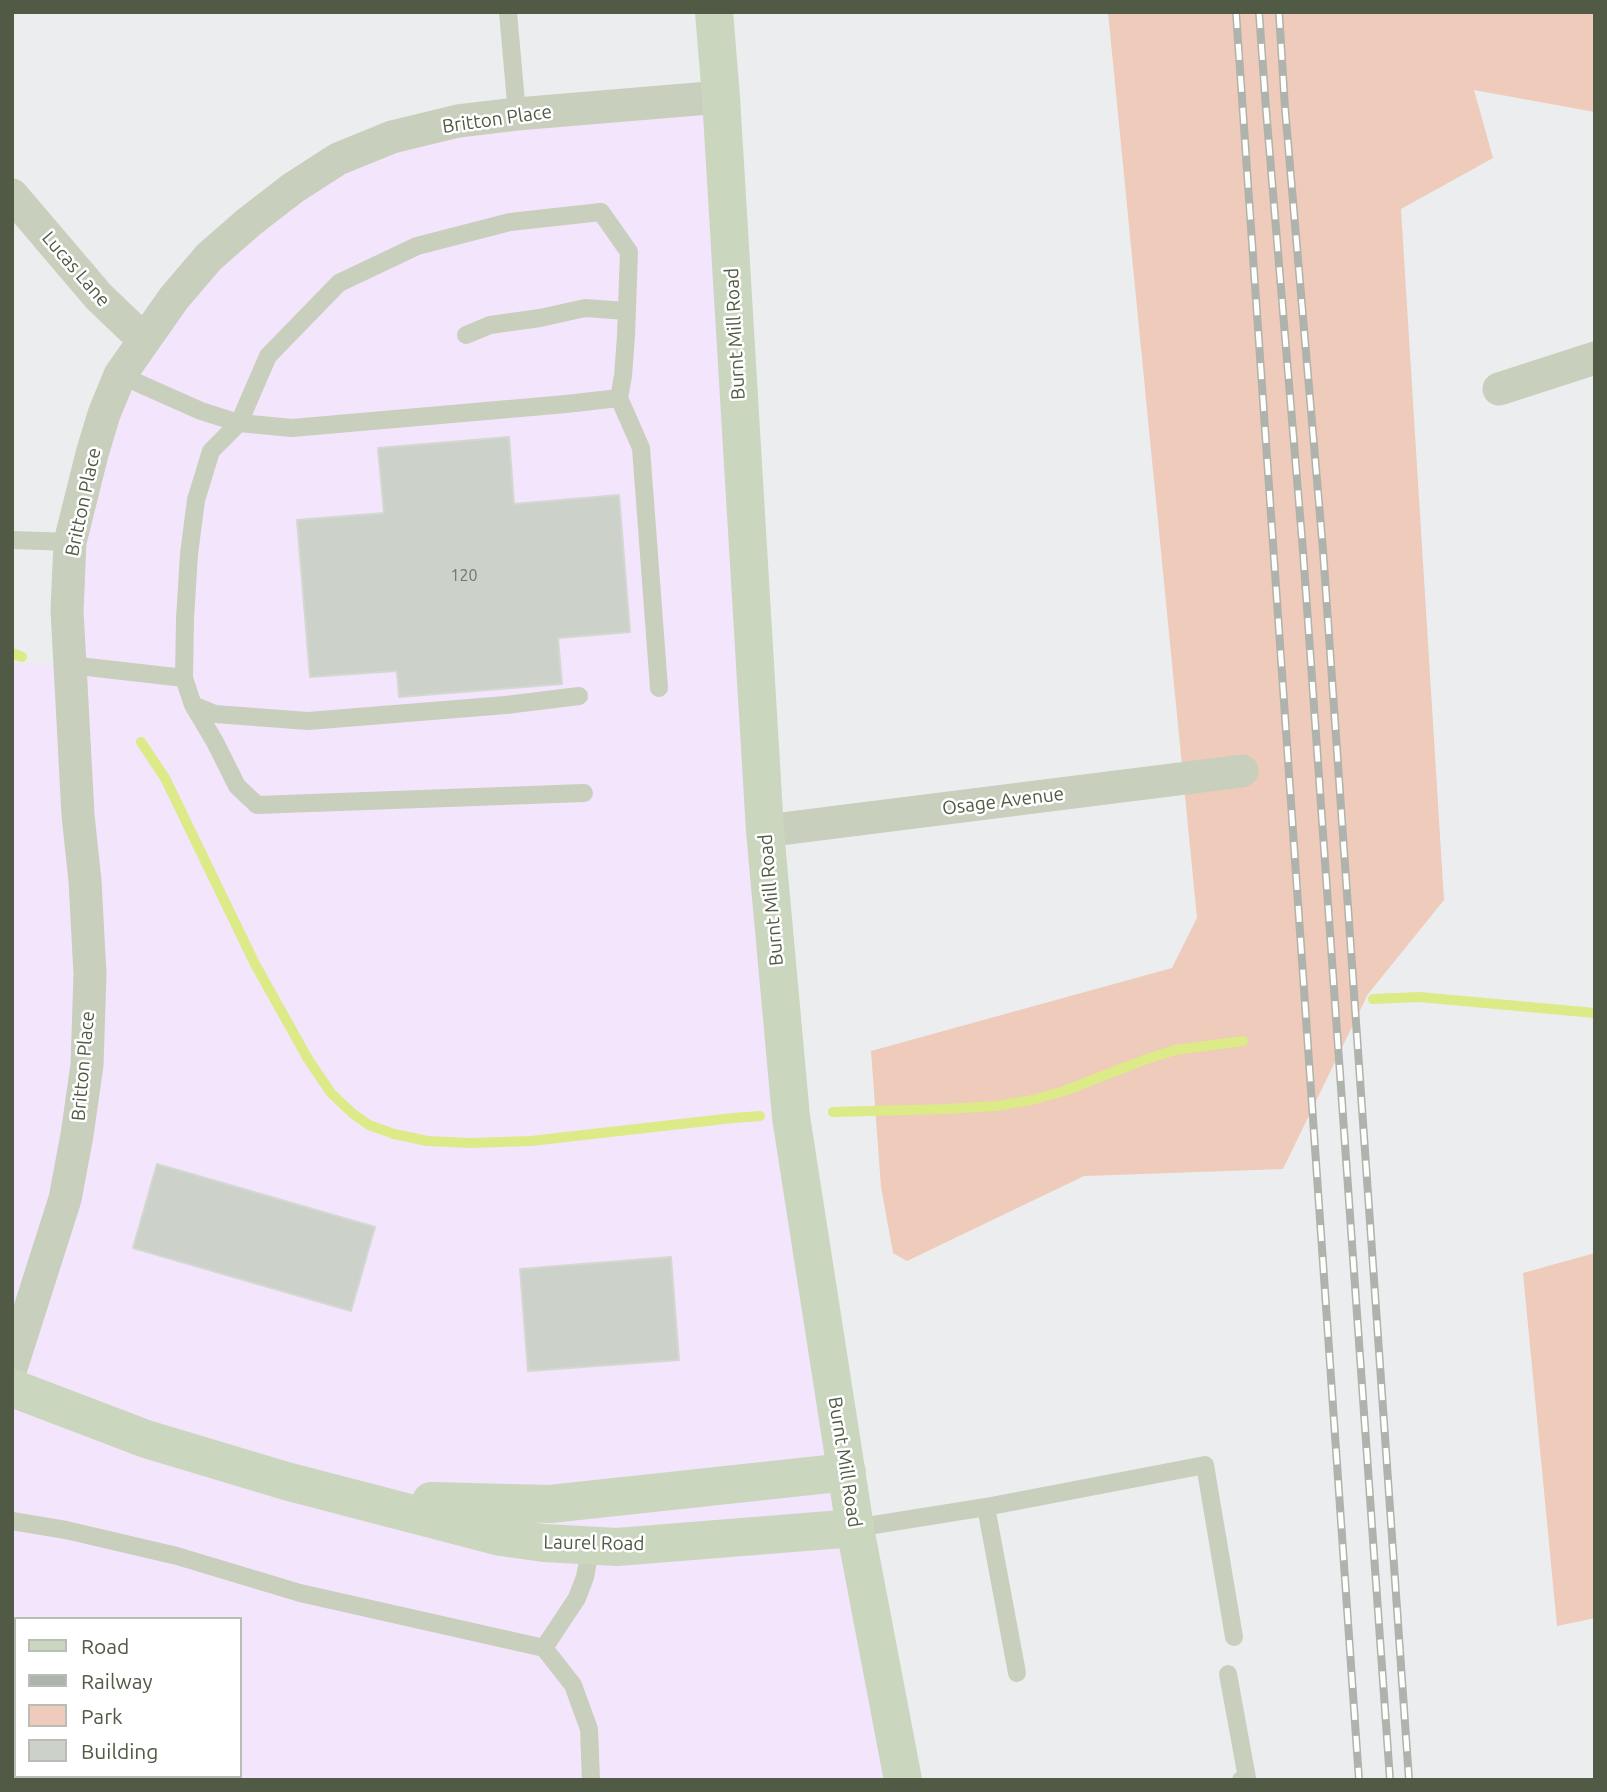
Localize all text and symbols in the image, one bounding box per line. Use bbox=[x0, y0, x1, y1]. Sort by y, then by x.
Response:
street label: Britton Place bbox=[441, 100, 553, 138]
street label: Lucas Lane bbox=[37, 227, 115, 311]
street label: Burnt Mill Road bbox=[720, 267, 750, 401]
street label: Britton Place bbox=[60, 446, 106, 558]
house number: 120 bbox=[450, 566, 478, 586]
street label: Osage Avenue bbox=[941, 782, 1065, 820]
street label: Burnt Mill Road bbox=[754, 833, 788, 967]
street label: Britton Place bbox=[67, 1010, 99, 1122]
street label: Burnt Mill Road bbox=[823, 1395, 867, 1529]
street label: Laurel Road bbox=[543, 1531, 645, 1555]
legend bbox=[14, 1617, 242, 1778]
text: Road bbox=[81, 1634, 129, 1658]
text: Railway bbox=[81, 1669, 153, 1693]
text: Park bbox=[81, 1704, 123, 1728]
text: Building bbox=[81, 1739, 158, 1763]

